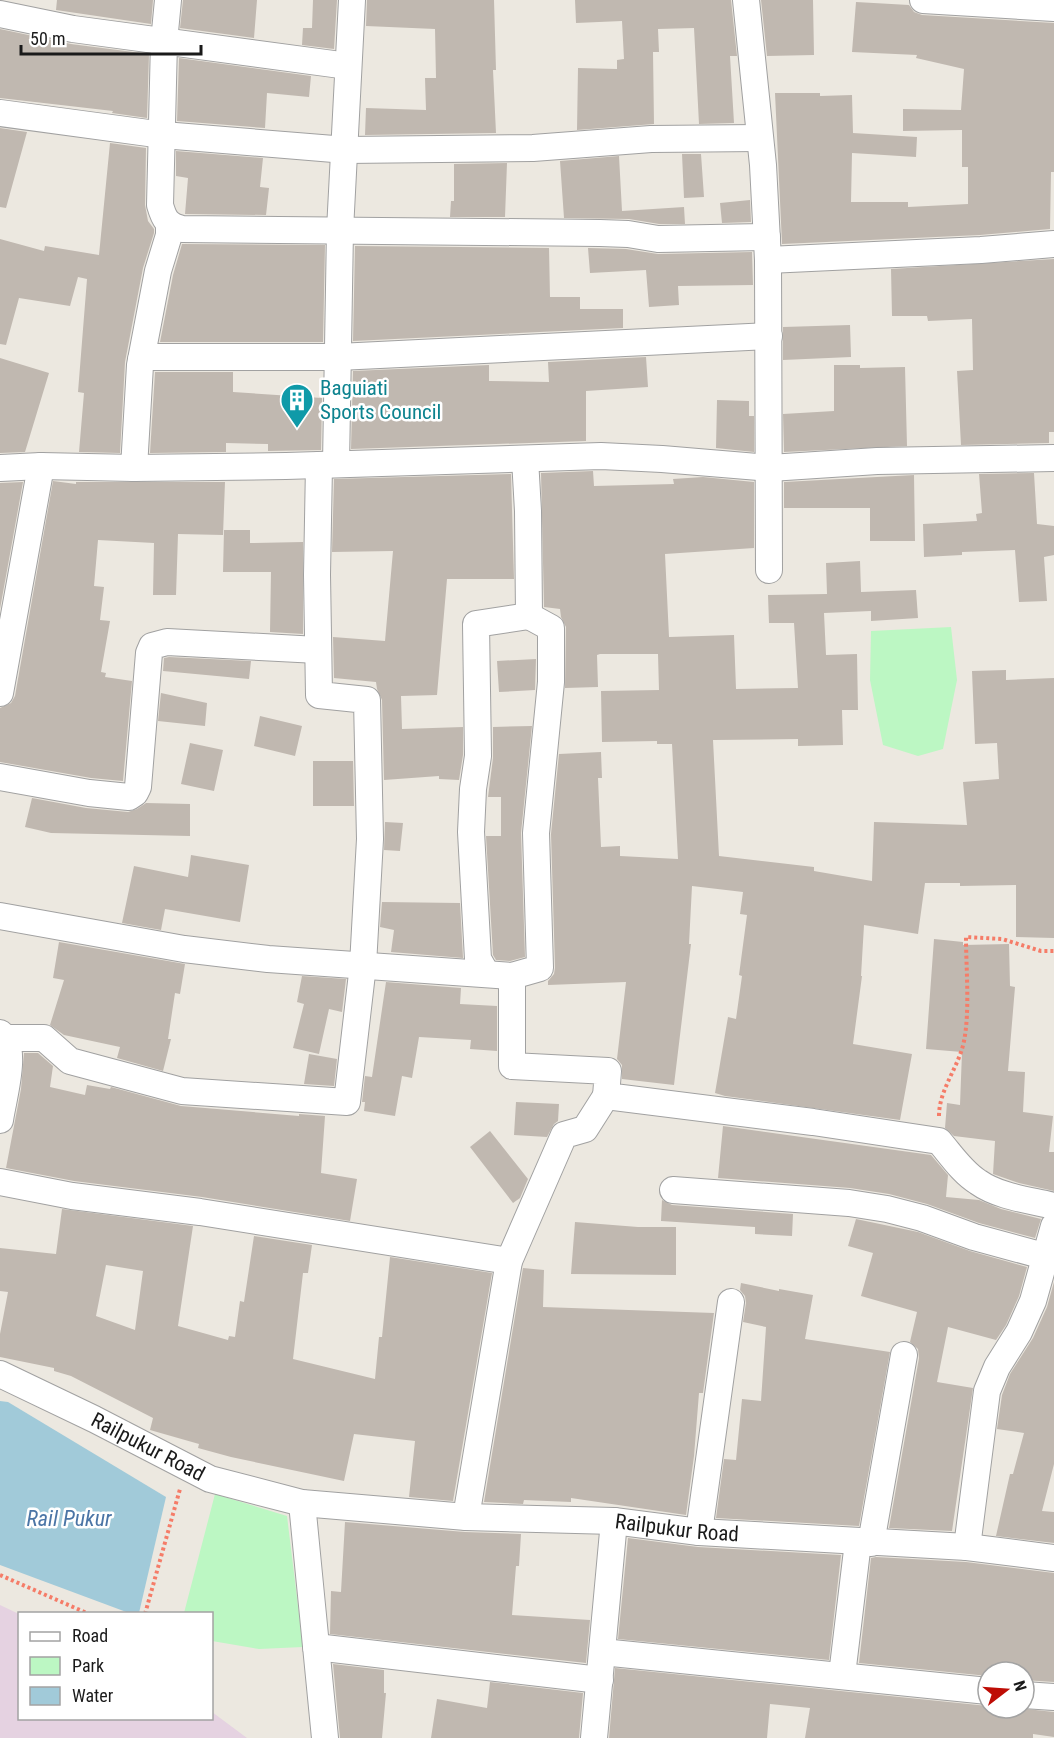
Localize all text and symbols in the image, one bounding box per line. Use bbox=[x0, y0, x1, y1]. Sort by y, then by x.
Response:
scale bar bbox=[21, 18, 201, 56]
text: 50 m bbox=[30, 28, 65, 49]
place label: Baguiati Sports Council bbox=[320, 376, 441, 424]
building icon: Baguiati Sports Council bbox=[279, 382, 315, 429]
street label: Railpukur Road bbox=[87, 1408, 209, 1486]
water label: Rail Pukur bbox=[27, 1506, 112, 1531]
street label: Railpukur Road bbox=[614, 1509, 740, 1546]
legend bbox=[18, 1612, 213, 1720]
text: Road bbox=[72, 1625, 108, 1646]
text: Park bbox=[72, 1655, 104, 1676]
north arrow bbox=[976, 1660, 1036, 1720]
text: N bbox=[1009, 1678, 1030, 1693]
text: Water bbox=[72, 1685, 114, 1706]

